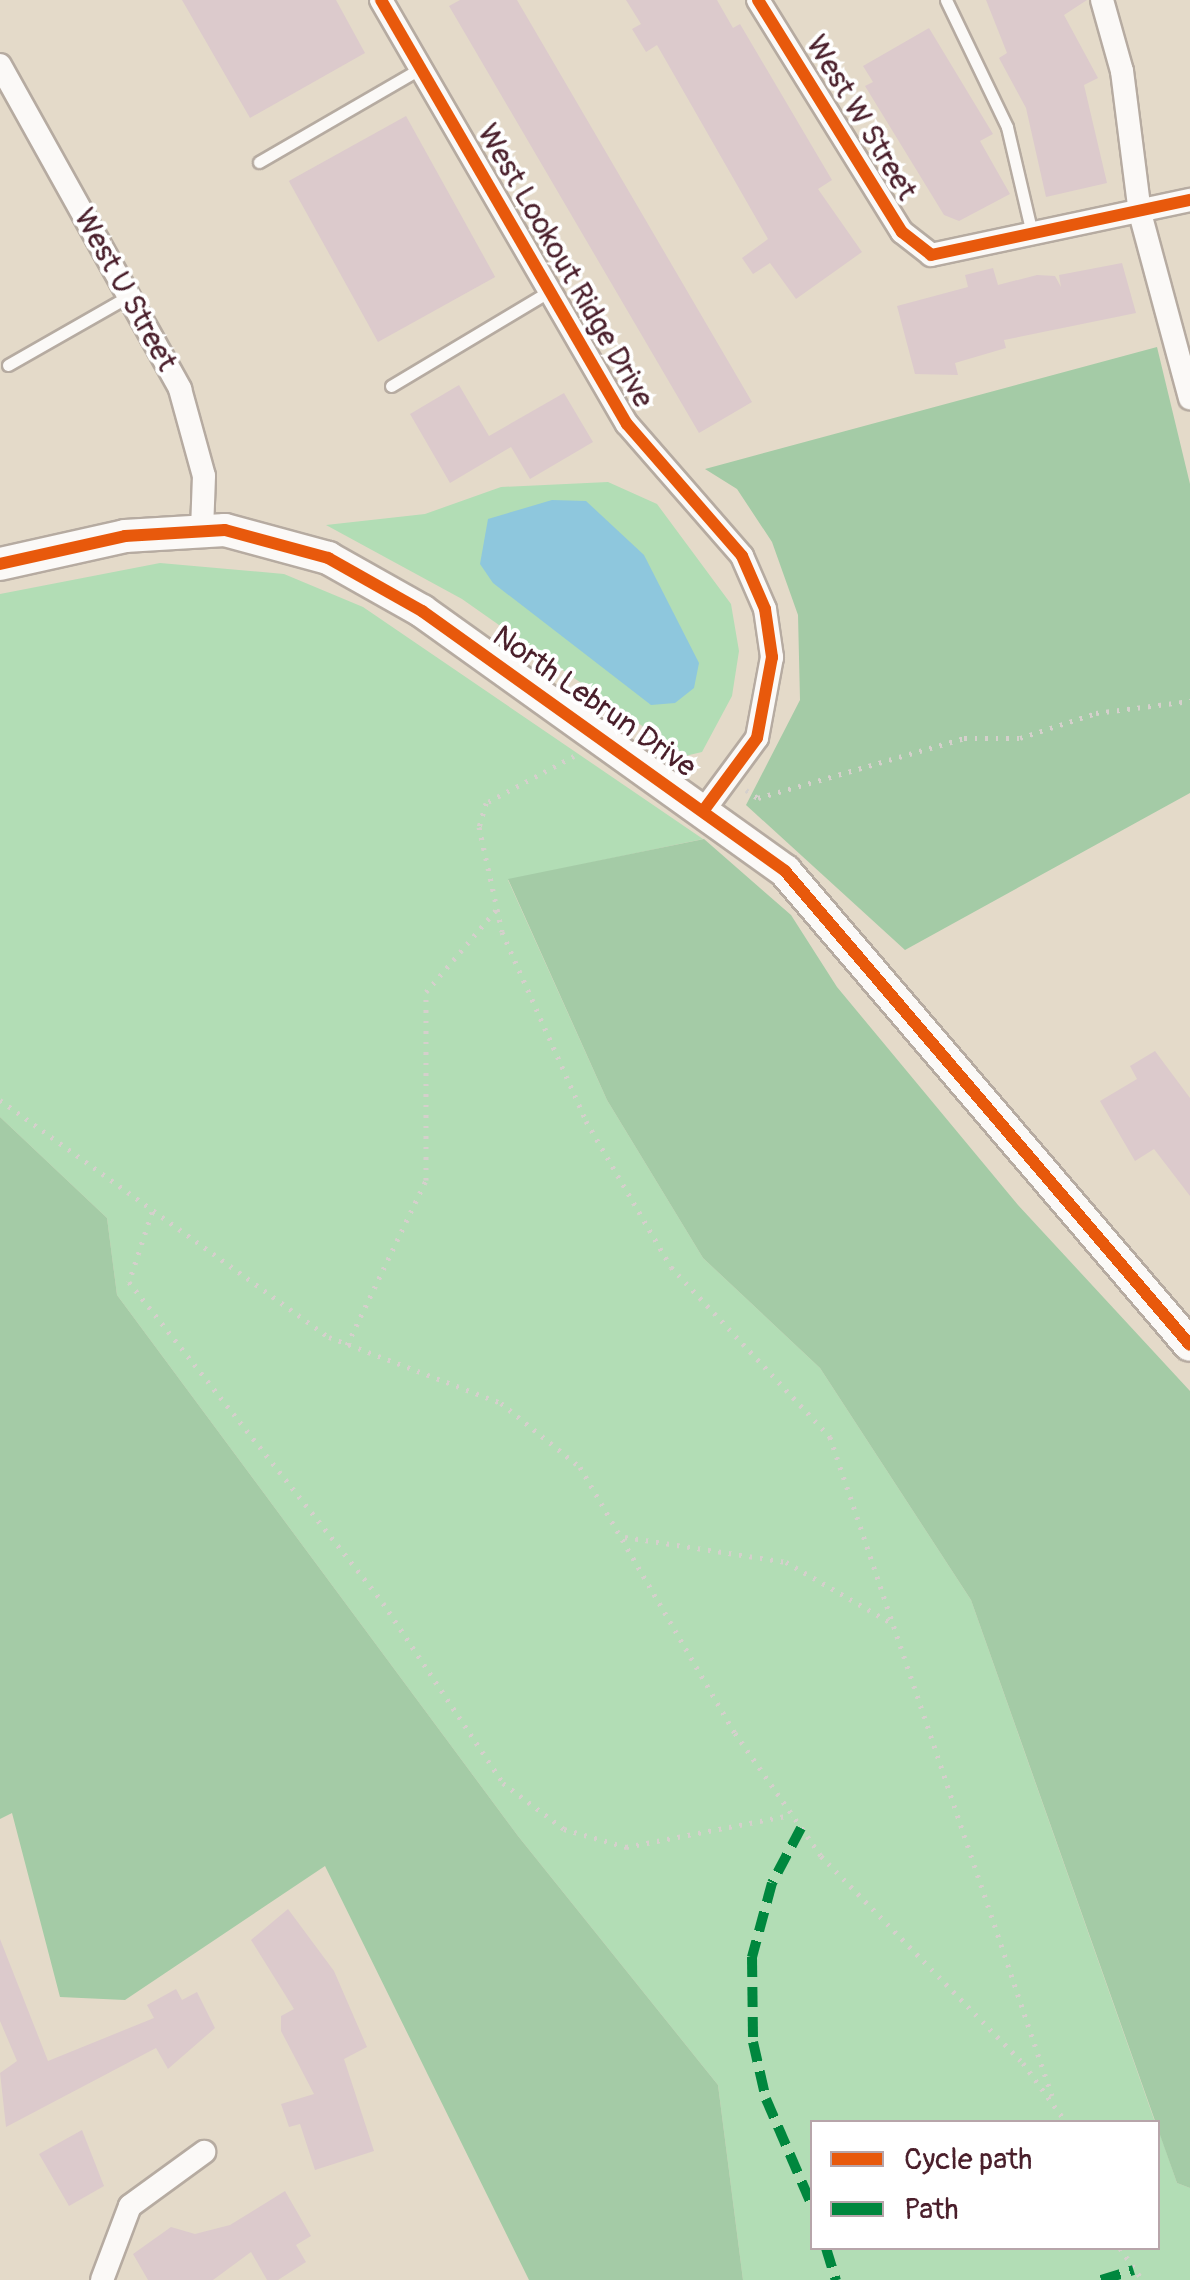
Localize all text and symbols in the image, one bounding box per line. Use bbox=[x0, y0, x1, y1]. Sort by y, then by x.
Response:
street label: West W Street bbox=[798, 29, 924, 207]
street label: West Lookout Ridge Drive bbox=[469, 118, 661, 414]
street label: West U Street bbox=[66, 202, 184, 378]
street label: North Lebrun Drive bbox=[486, 619, 702, 785]
legend bbox=[810, 2120, 1160, 2250]
text: Cycle path bbox=[904, 2141, 1032, 2178]
text: Path bbox=[904, 2191, 959, 2228]

